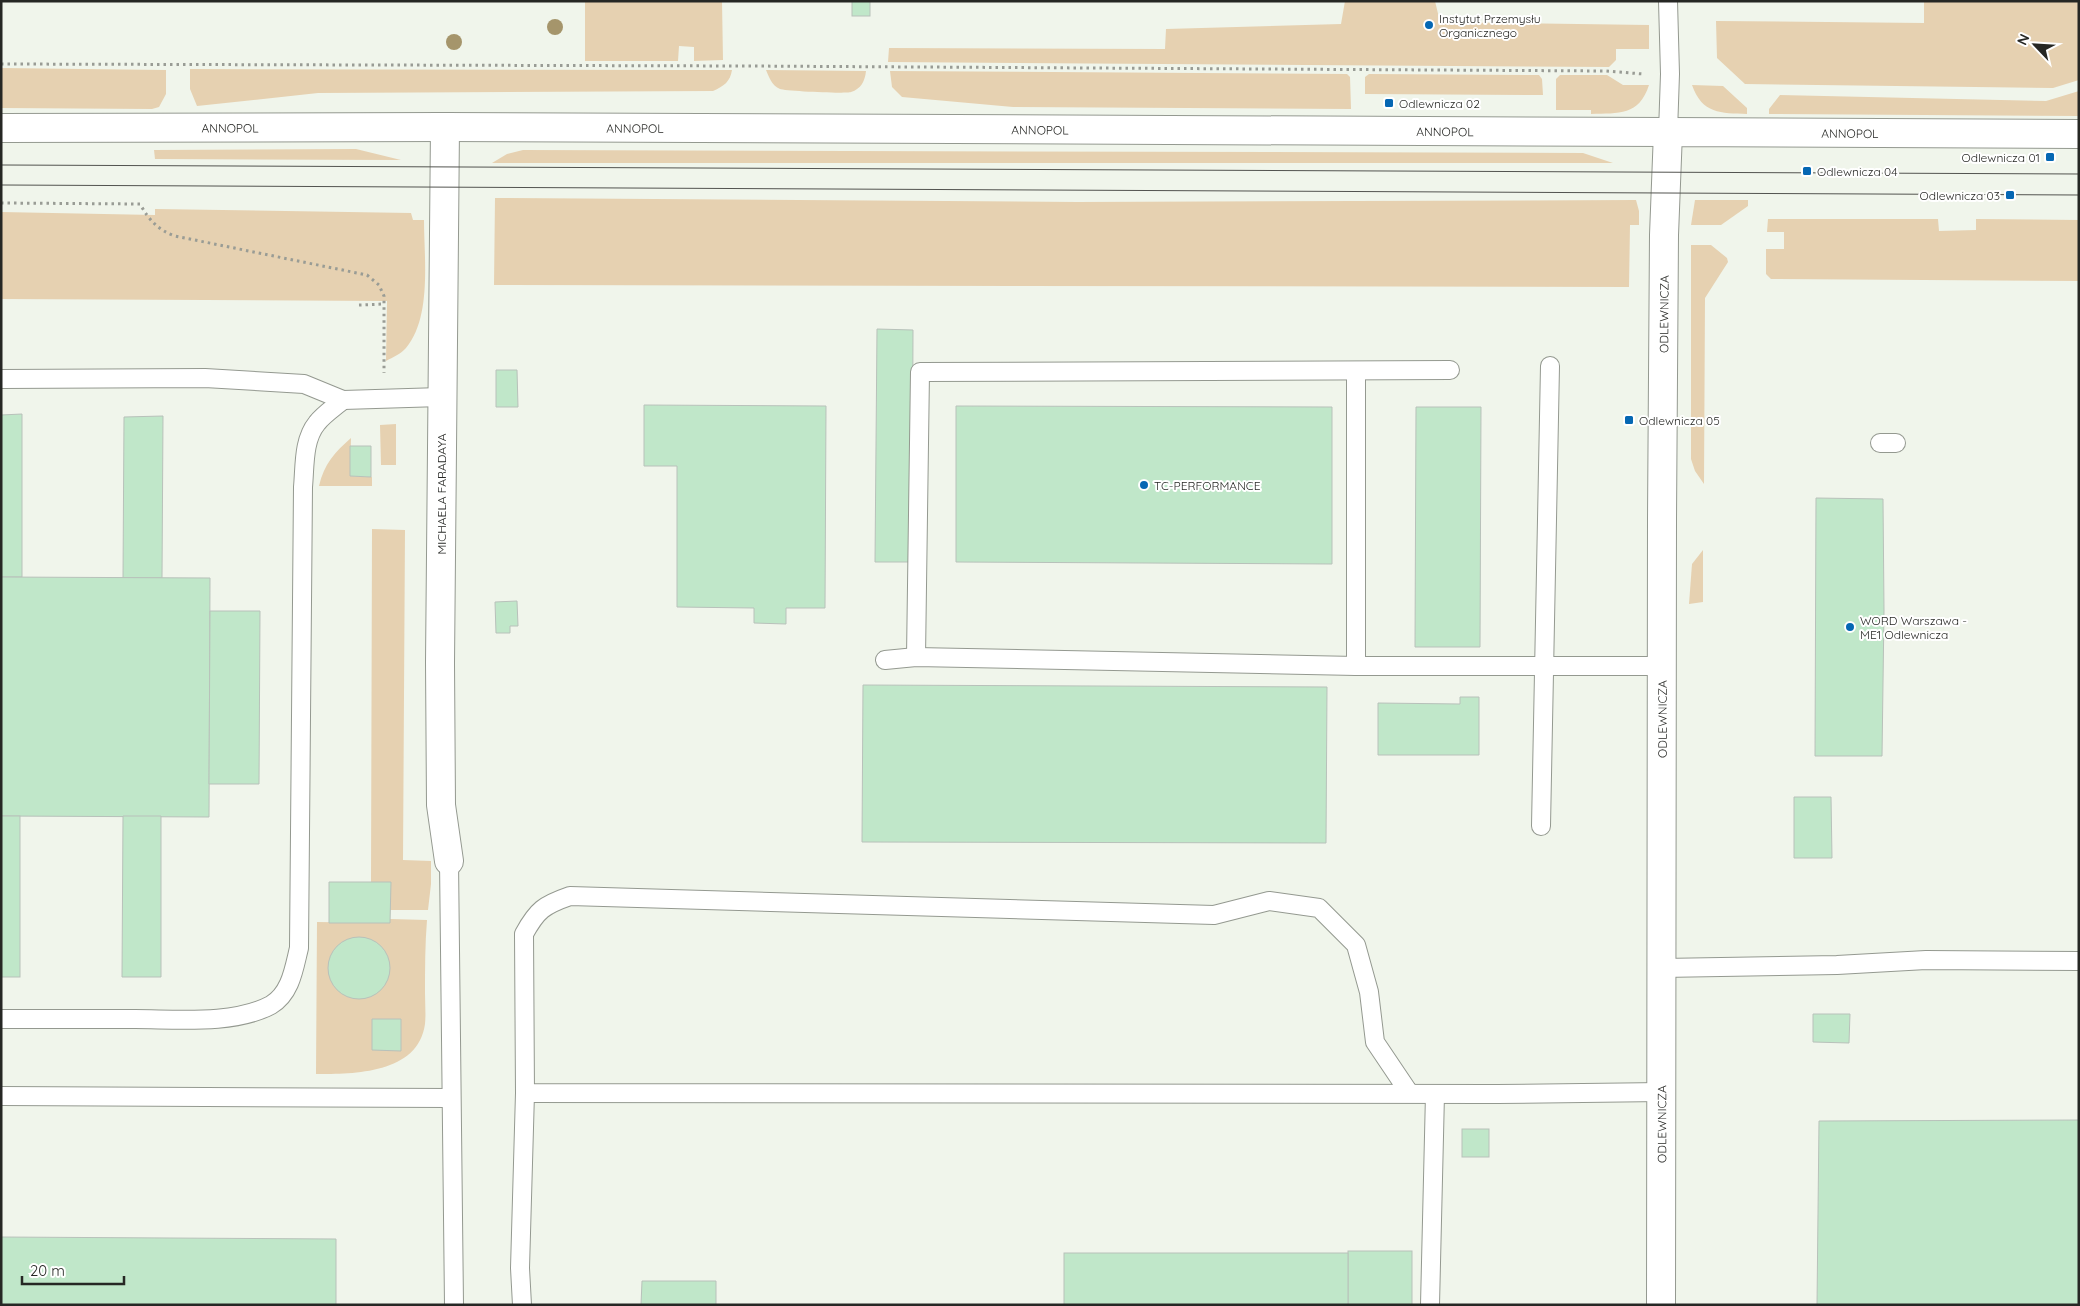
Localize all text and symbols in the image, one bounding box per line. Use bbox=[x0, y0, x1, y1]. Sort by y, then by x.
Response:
place label: Instytut Przemysłu Organicznego bbox=[1439, 11, 1541, 40]
marker: Instytut Przemysłu Organicznego bbox=[1423, 19, 1435, 31]
north arrow bbox=[2010, 20, 2060, 70]
text: N bbox=[2013, 31, 2034, 48]
place label: Odlewnicza 02 bbox=[1399, 96, 1480, 111]
marker: Odlewnicza 02 bbox=[1383, 97, 1395, 109]
street label: ANNOPOL bbox=[201, 120, 259, 135]
street label: ANNOPOL bbox=[606, 120, 664, 135]
street label: ANNOPOL bbox=[1011, 122, 1069, 137]
street label: ANNOPOL bbox=[1416, 123, 1474, 139]
street label: ANNOPOL bbox=[1821, 125, 1879, 141]
place label: Odlewnicza 01 bbox=[1961, 150, 2040, 165]
marker: Odlewnicza 01 bbox=[2044, 151, 2056, 163]
place label: Odlewnicza 04 bbox=[1817, 164, 1898, 179]
marker: Odlewnicza 04 bbox=[1801, 165, 1813, 177]
place label: Odlewnicza 03 bbox=[1920, 188, 2000, 203]
marker: Odlewnicza 03 bbox=[2004, 189, 2016, 201]
street label: ODLEWNICZA bbox=[1656, 275, 1671, 353]
place label: Odlewnicza 05 bbox=[1639, 413, 1720, 428]
marker: Odlewnicza 05 bbox=[1623, 414, 1635, 426]
street label: MICHAELA FARADAYA bbox=[434, 433, 449, 555]
place label: TC-PERFORMANCE bbox=[1154, 478, 1261, 493]
marker: TC-PERFORMANCE bbox=[1138, 479, 1150, 491]
place label: WORD Warszawa - ME1 Odlewnicza bbox=[1860, 613, 1967, 642]
marker: WORD Warszawa - ME1 Odlewnicza bbox=[1844, 621, 1856, 633]
street label: ODLEWNICZA bbox=[1654, 680, 1669, 758]
street label: ODLEWNICZA bbox=[1654, 1085, 1669, 1163]
scale bar bbox=[22, 1254, 125, 1286]
text: 20 m bbox=[30, 1261, 65, 1280]

